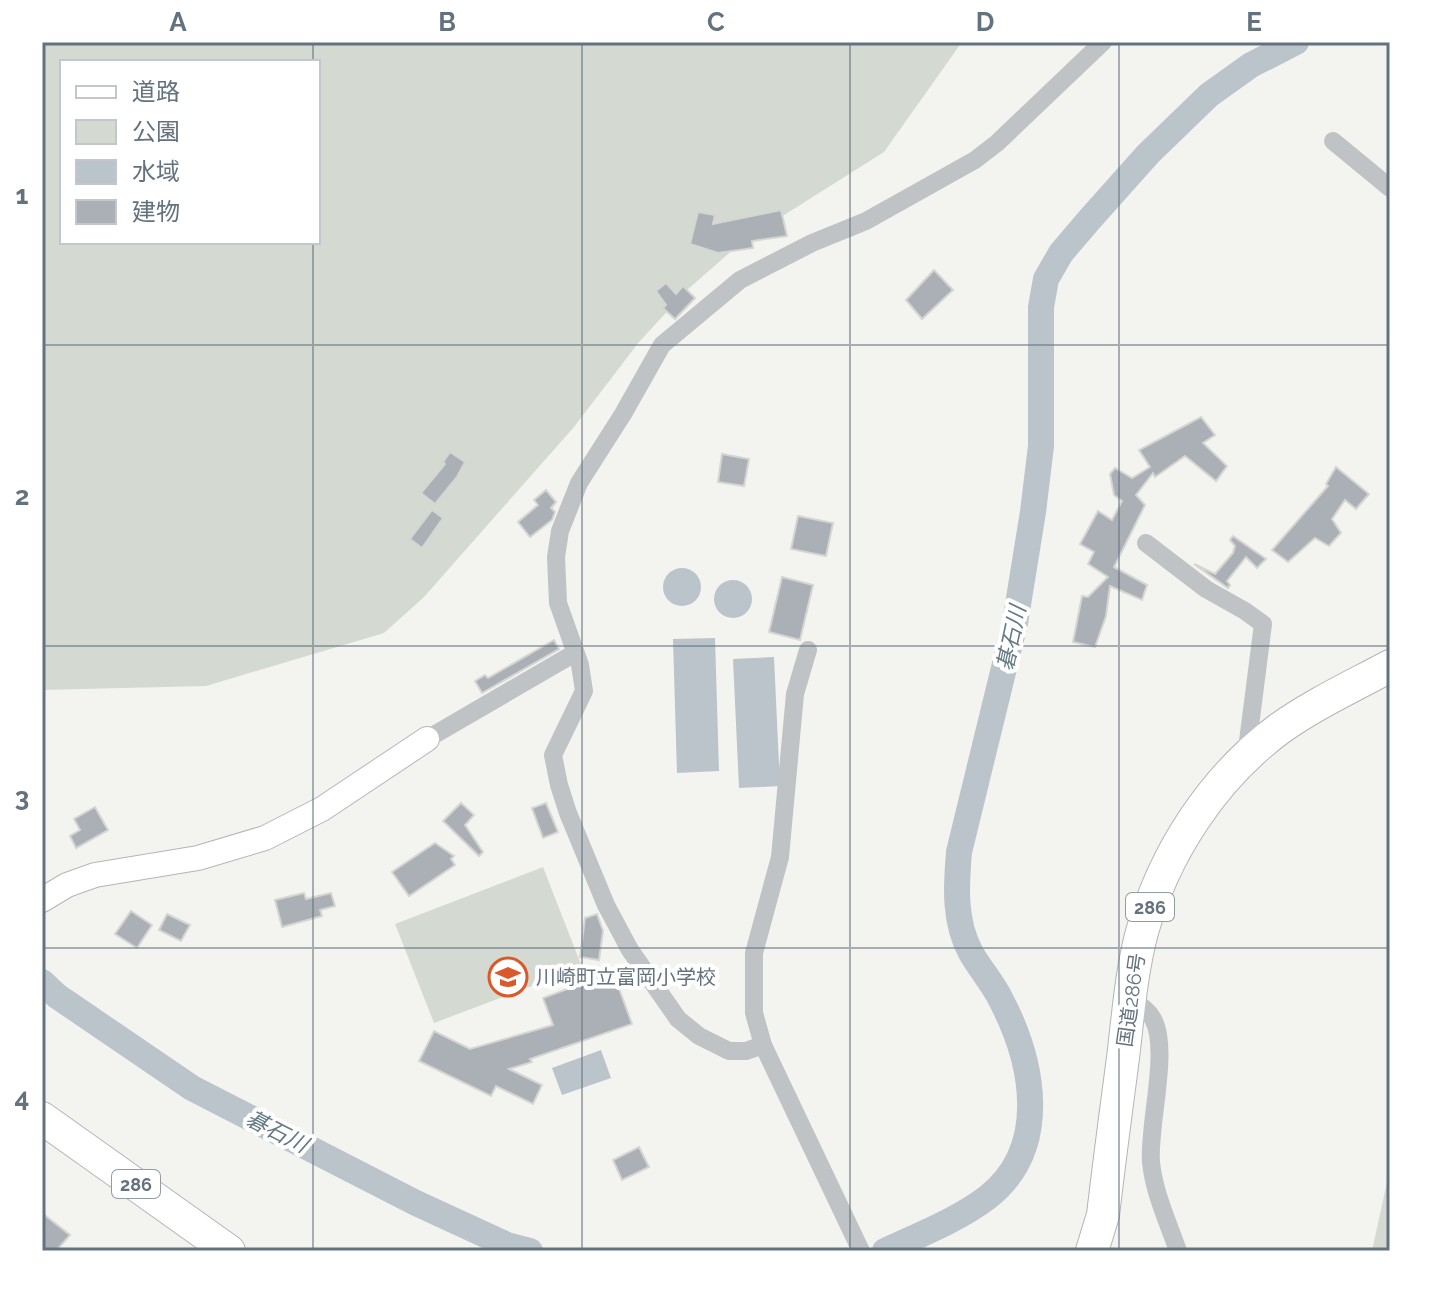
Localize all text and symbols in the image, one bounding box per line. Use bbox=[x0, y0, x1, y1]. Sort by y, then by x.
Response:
text: A bbox=[169, 7, 187, 37]
text: B bbox=[438, 7, 456, 37]
text: C bbox=[707, 7, 725, 37]
text: D bbox=[976, 7, 994, 37]
text: E bbox=[1246, 7, 1262, 37]
legend bbox=[60, 60, 320, 244]
text: 道路 bbox=[132, 77, 180, 106]
text: 公園 bbox=[132, 117, 180, 146]
text: 水域 bbox=[132, 157, 180, 186]
text: 1 bbox=[16, 180, 29, 210]
text: 建物 bbox=[132, 197, 180, 226]
text: 2 bbox=[15, 481, 29, 511]
water label: 碁石川 bbox=[991, 601, 1031, 673]
text: 3 bbox=[15, 782, 29, 812]
road number: 286 bbox=[1126, 893, 1174, 921]
street label: 国道286号 bbox=[1113, 952, 1149, 1048]
school or university icon: 川崎町立富岡小学校 bbox=[487, 956, 529, 998]
place label: 川崎町立富岡小学校 bbox=[536, 965, 716, 989]
text: 4 bbox=[15, 1083, 29, 1113]
water label: 碁石川 bbox=[242, 1104, 314, 1158]
road number: 286 bbox=[112, 1170, 160, 1198]

